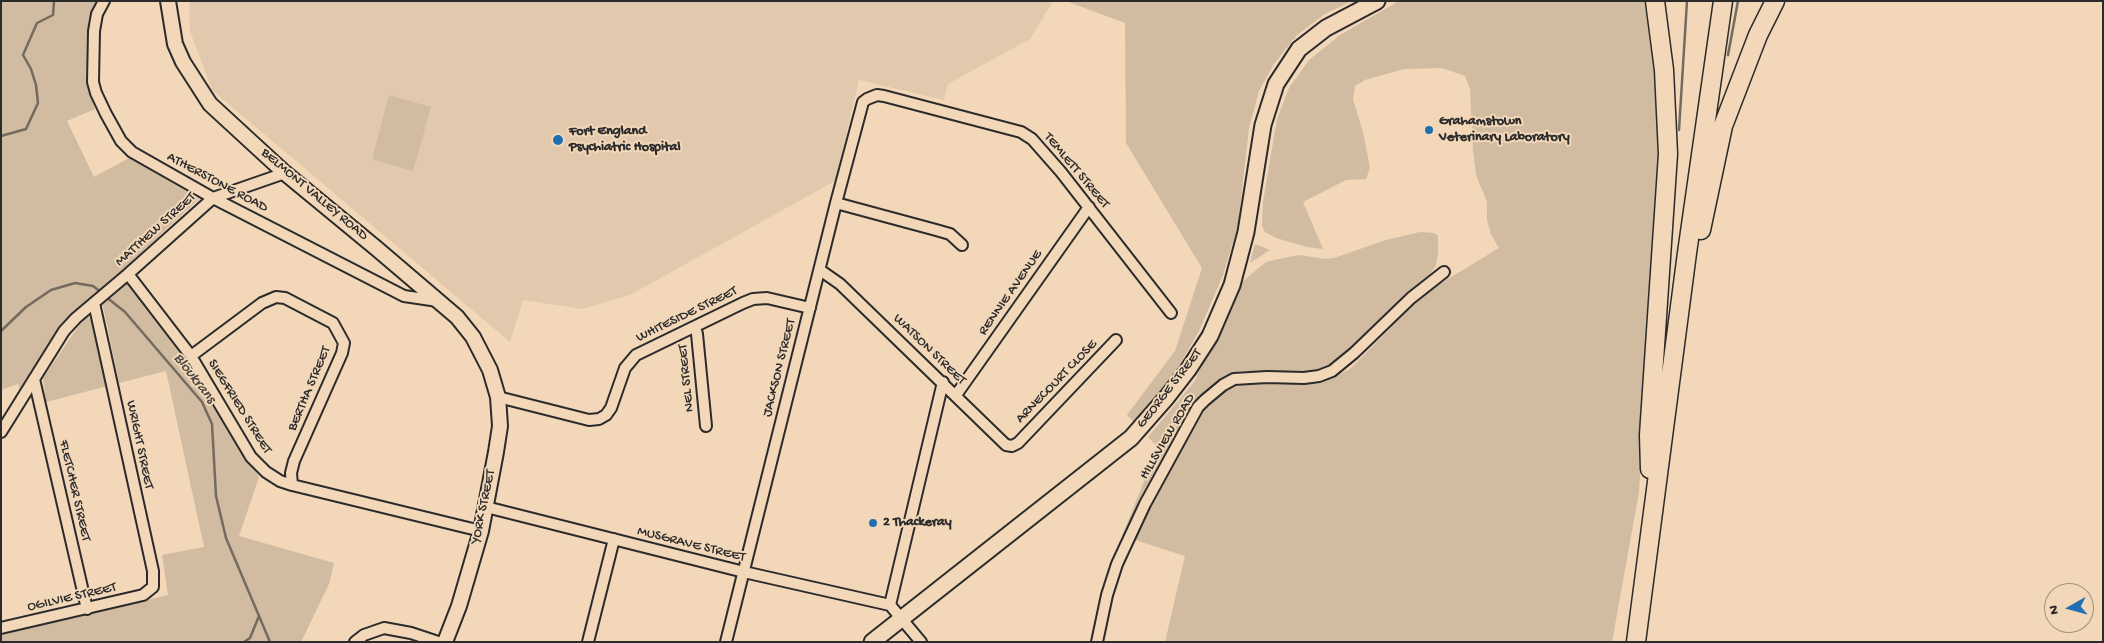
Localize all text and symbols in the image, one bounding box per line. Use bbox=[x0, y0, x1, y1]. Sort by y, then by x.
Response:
place label: Grahamstown Veterinary Laboratory bbox=[1439, 114, 1570, 146]
place label: Fort England Psychiatric Hospital bbox=[569, 124, 681, 156]
marker: Grahamstown Veterinary Laboratory bbox=[1423, 124, 1435, 136]
street label: TEMLETT STREET bbox=[1039, 130, 1113, 212]
marker: Fort England Psychiatric Hospital bbox=[551, 133, 565, 147]
street label: BELMONT VALLEY ROAD bbox=[257, 145, 371, 245]
street label: ATHERSTONE ROAD bbox=[163, 149, 271, 217]
street label: MATTHEW STREET bbox=[112, 189, 200, 271]
street label: RENNIE AVENUE bbox=[975, 247, 1047, 339]
street label: WHITESIDE STREET bbox=[634, 283, 740, 347]
street label: WATSON STREET bbox=[889, 311, 969, 389]
street label: JACKSON STREET bbox=[760, 317, 800, 419]
street label: ARNECOURT CLOSE bbox=[1013, 337, 1101, 427]
street label: NEL STREET bbox=[675, 343, 699, 413]
street label: BERTHA STREET bbox=[285, 344, 335, 434]
street label: GEORGE STREET bbox=[1134, 346, 1206, 432]
water label: Bloukrans bbox=[169, 350, 219, 408]
street label: SIEGFRIED STREET bbox=[203, 357, 275, 457]
street label: HILLSVIEW ROAD bbox=[1137, 391, 1199, 483]
street label: WRIGHT STREET bbox=[121, 399, 157, 491]
street label: FLETCHER STREET bbox=[54, 439, 94, 543]
street label: YORK STREET bbox=[468, 468, 500, 546]
place label: 2 Thackeray bbox=[883, 515, 952, 531]
marker: 2 Thackeray bbox=[867, 517, 879, 529]
street label: MUSGRAVE STREET bbox=[635, 523, 747, 567]
street label: OGILVIE STREET bbox=[26, 580, 118, 616]
north arrow bbox=[2044, 583, 2094, 633]
text: N bbox=[2046, 604, 2064, 615]

